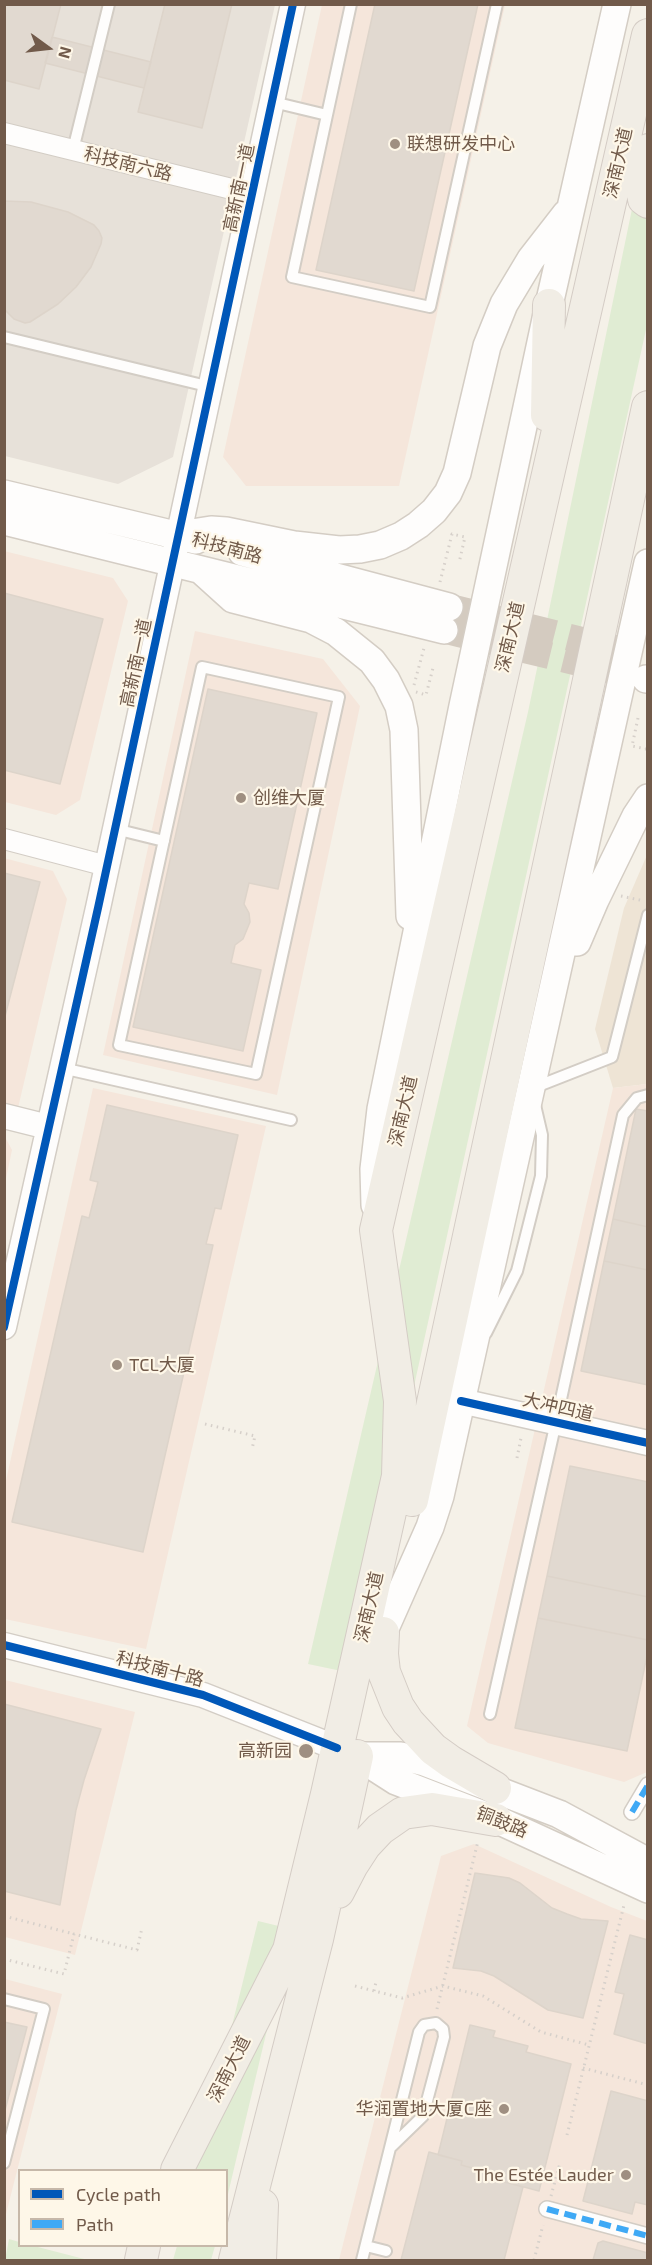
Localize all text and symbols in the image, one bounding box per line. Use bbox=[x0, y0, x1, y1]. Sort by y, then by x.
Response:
north arrow bbox=[18, 18, 78, 78]
text: N bbox=[55, 45, 77, 61]
street label: 深南大道 bbox=[599, 125, 637, 201]
place label: 联想研发中心 bbox=[407, 133, 515, 155]
marker: 联想研发中心 bbox=[388, 137, 402, 151]
street label: 高新南一道 bbox=[219, 142, 259, 234]
street label: 科技南六路 bbox=[82, 143, 174, 185]
street label: 科技南路 bbox=[189, 528, 265, 568]
street label: 深南大道 bbox=[491, 599, 529, 675]
street label: 高新南一道 bbox=[116, 617, 156, 709]
place label: 创维大厦 bbox=[253, 787, 325, 809]
marker: 创维大厦 bbox=[234, 791, 248, 805]
street label: 深南大道 bbox=[384, 1073, 422, 1149]
place label: TCL大厦 bbox=[129, 1354, 195, 1376]
marker: TCL大厦 bbox=[110, 1358, 124, 1372]
street label: 大冲四道 bbox=[520, 1388, 596, 1426]
street label: 深南大道 bbox=[350, 1569, 388, 1645]
street label: 科技南十路 bbox=[114, 1647, 206, 1691]
place label: 高新园 bbox=[238, 1740, 292, 1762]
marker: 高新园 bbox=[297, 1742, 315, 1760]
street label: 铜鼓路 bbox=[473, 1802, 531, 1842]
street label: 深南大道 bbox=[203, 2032, 255, 2106]
place label: 华润置地大厦C座 bbox=[356, 2098, 492, 2120]
marker: 华润置地大厦C座 bbox=[497, 2102, 511, 2116]
place label: The Estée Lauder bbox=[473, 2164, 614, 2186]
marker: The Estée Lauder bbox=[619, 2168, 633, 2182]
legend bbox=[18, 2169, 228, 2247]
text: Cycle path bbox=[76, 2183, 161, 2205]
text: Path bbox=[76, 2213, 114, 2235]

